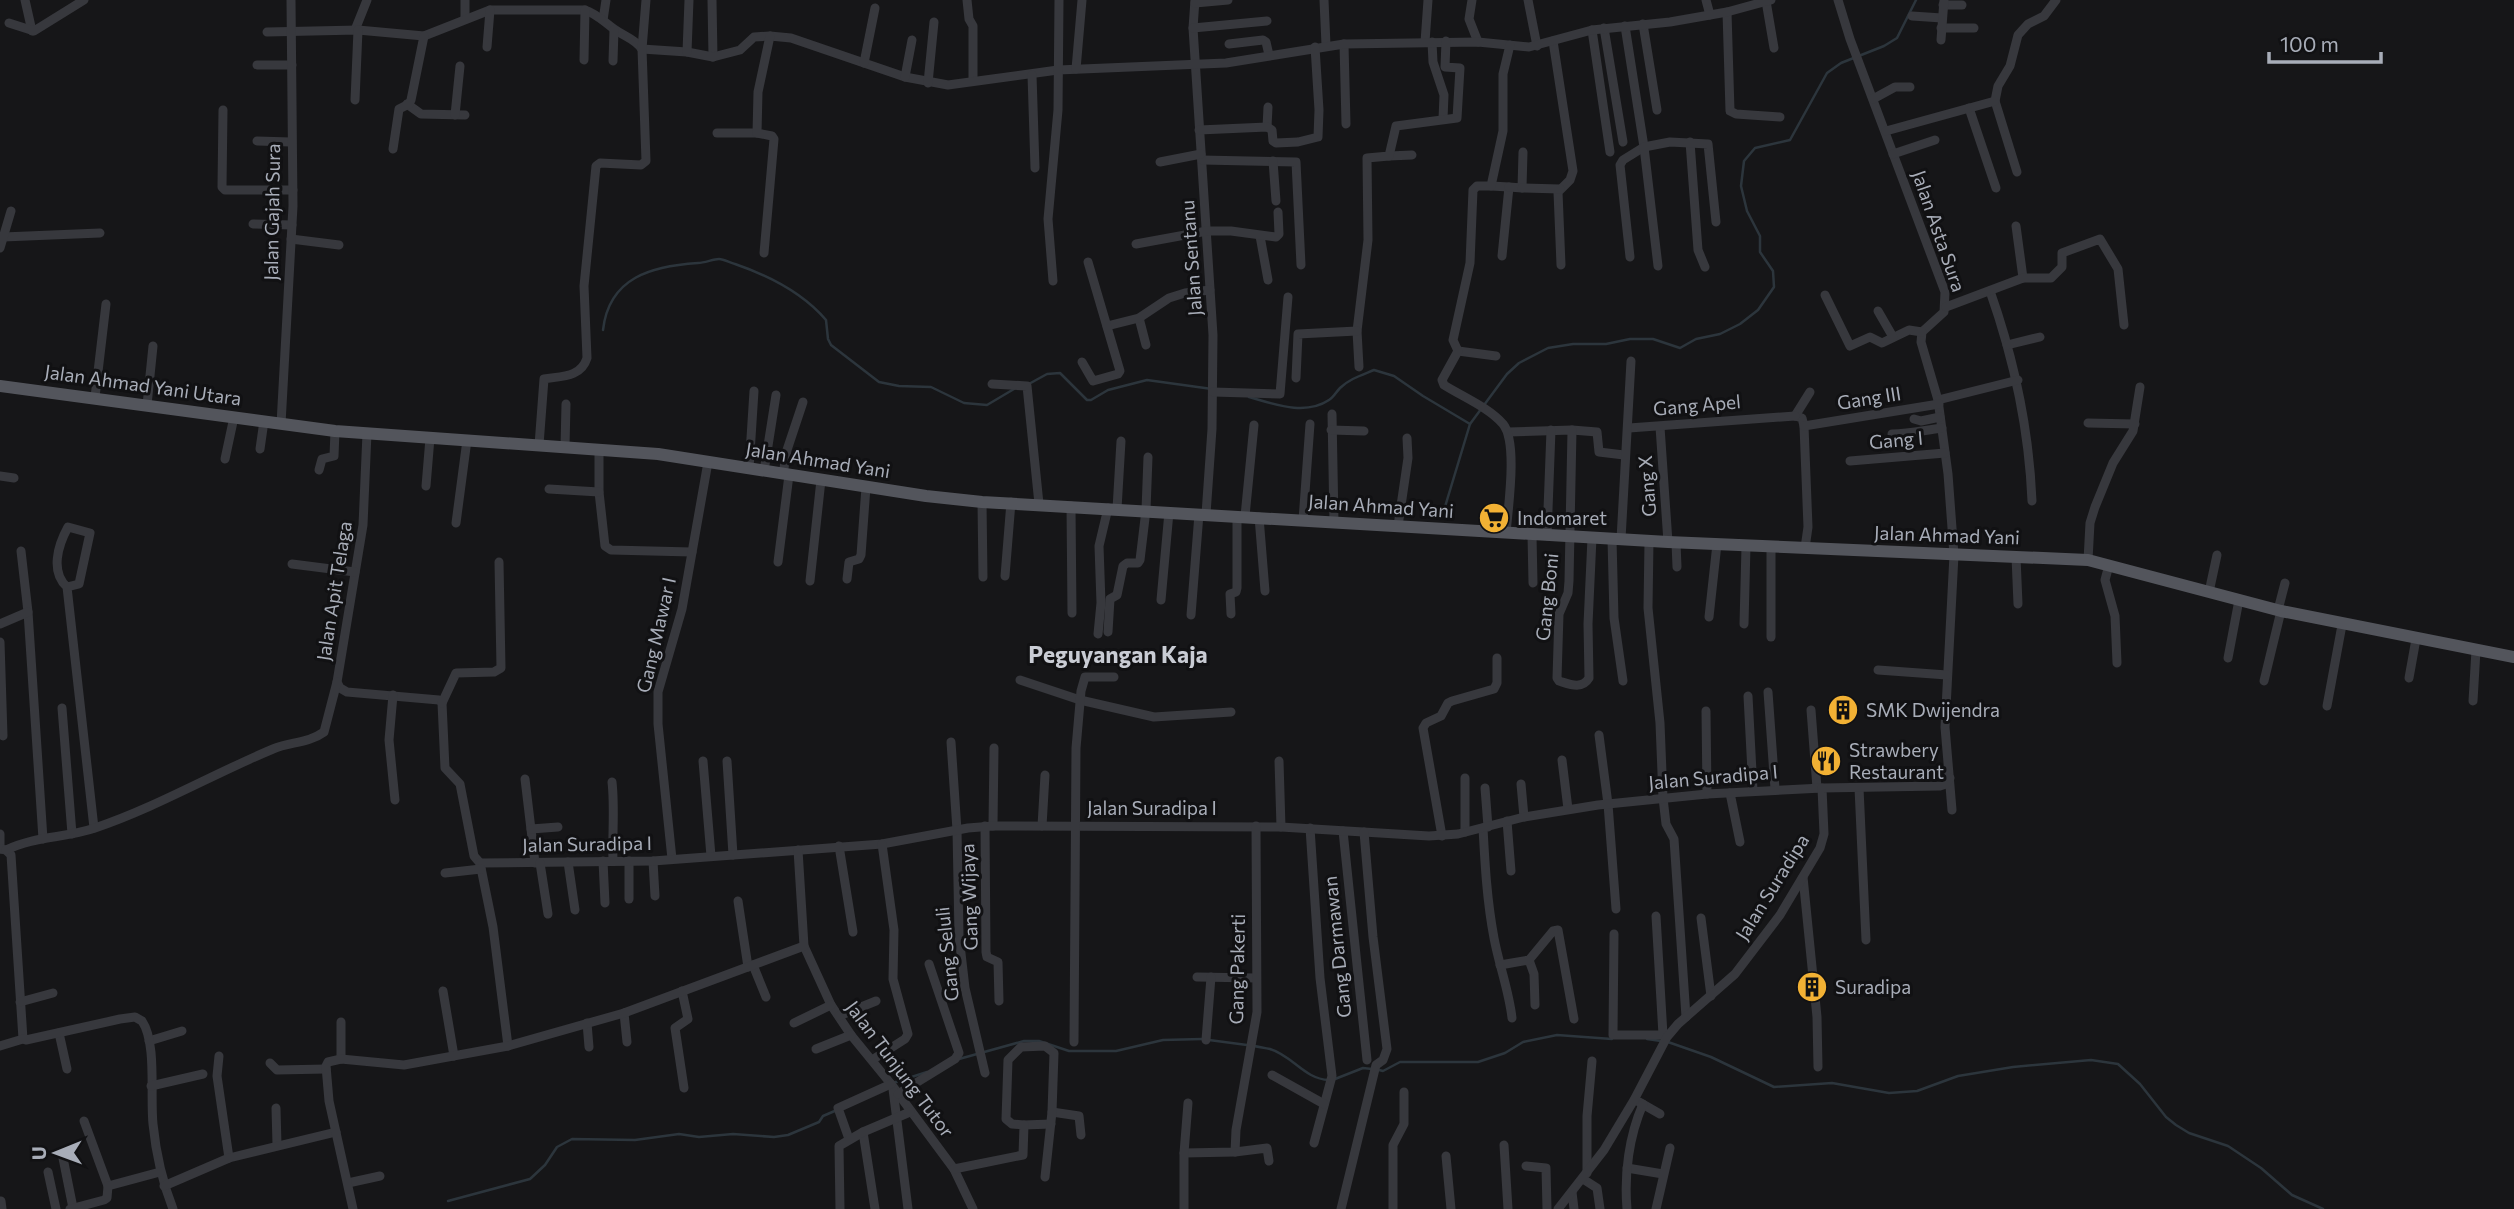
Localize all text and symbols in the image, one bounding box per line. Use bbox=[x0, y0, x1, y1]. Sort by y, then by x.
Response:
scale bar bbox=[2269, 21, 2381, 65]
text: 100 m bbox=[2280, 31, 2339, 56]
street label: Jalan Gajah Sura bbox=[259, 143, 284, 281]
street label: Jalan Asta Sura bbox=[1908, 167, 1971, 295]
street label: Jalan Sentanu bbox=[1175, 199, 1206, 317]
street label: Jalan Ahmad Yani Utara bbox=[43, 359, 243, 410]
street label: Gang III bbox=[1835, 381, 1903, 414]
street label: Gang Apel bbox=[1652, 389, 1742, 420]
street label: Gang I bbox=[1868, 426, 1924, 453]
street label: Jalan Ahmad Yani bbox=[744, 437, 892, 482]
street label: Gang X bbox=[1633, 454, 1660, 518]
street label: Jalan Ahmad Yani bbox=[1307, 489, 1455, 522]
supermarket icon: Indomaret bbox=[1477, 501, 1511, 535]
place label: Indomaret bbox=[1517, 506, 1607, 529]
street label: Jalan Apit Telaga bbox=[311, 519, 356, 662]
street label: Jalan Ahmad Yani bbox=[1874, 520, 2020, 549]
street label: Gang Boni bbox=[1530, 552, 1563, 642]
street label: Gang Mawar I bbox=[631, 575, 680, 695]
district label: Peguyangan Kaja bbox=[1028, 640, 1208, 668]
building icon: SMK Dwijendra bbox=[1826, 693, 1860, 727]
place label: SMK Dwijendra bbox=[1866, 698, 2000, 721]
place label: Strawbery Restaurant bbox=[1849, 738, 1944, 783]
restaurant icon: Strawbery Restaurant bbox=[1809, 744, 1843, 778]
street label: Jalan Suradipa I bbox=[1647, 759, 1779, 794]
street label: Jalan Suradipa I bbox=[1087, 796, 1217, 819]
street label: Jalan Suradipa bbox=[1730, 829, 1813, 944]
street label: Jalan Suradipa I bbox=[522, 831, 652, 856]
street label: Gang Wijaya bbox=[955, 843, 982, 951]
street label: Gang Darmawan bbox=[1318, 875, 1355, 1019]
street label: Gang Seluli bbox=[930, 906, 963, 1003]
street label: Gang Pakerti bbox=[1224, 913, 1249, 1025]
building icon: Suradipa bbox=[1795, 970, 1829, 1004]
place label: Suradipa bbox=[1835, 975, 1911, 998]
street label: Jalan Tunjung Tutor bbox=[842, 996, 959, 1142]
north arrow bbox=[21, 1118, 91, 1188]
text: U bbox=[27, 1146, 50, 1160]

